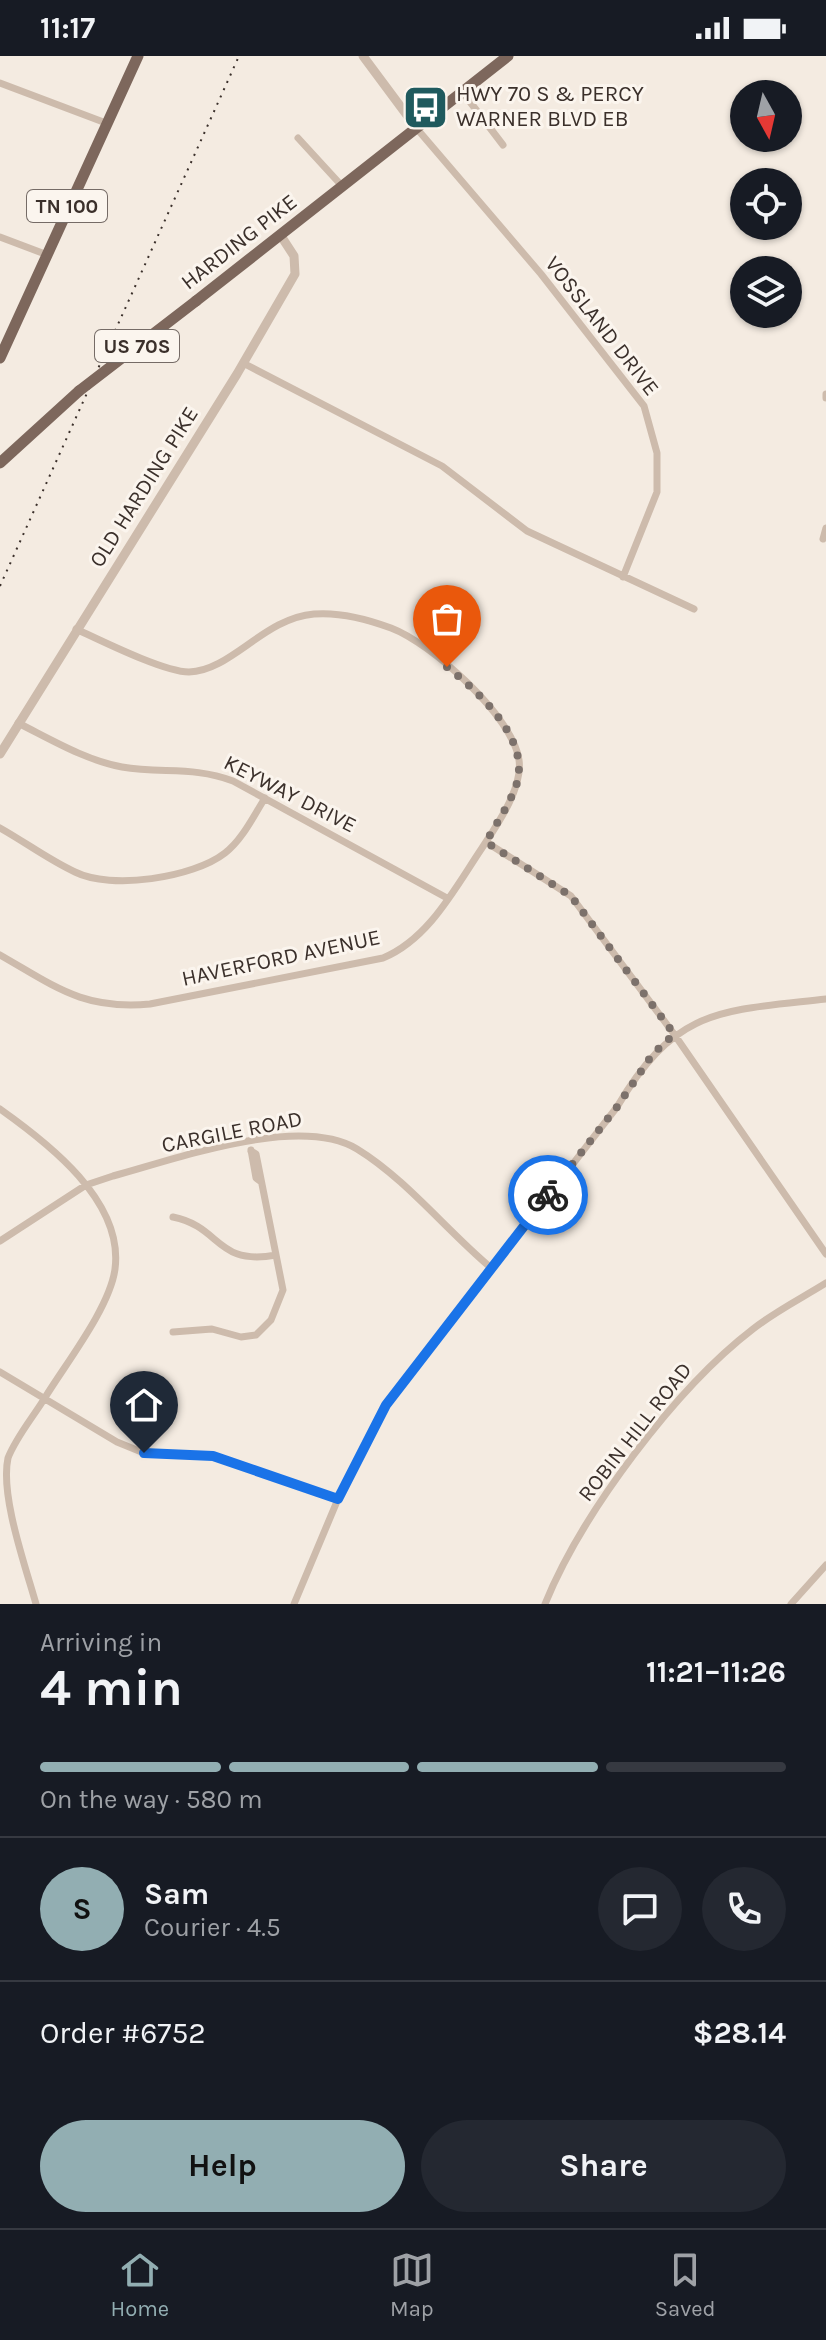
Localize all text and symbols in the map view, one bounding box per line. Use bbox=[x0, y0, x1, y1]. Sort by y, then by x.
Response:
text: 11:17 bbox=[40, 10, 95, 46]
north arrow bbox=[730, 80, 802, 152]
map controls bbox=[730, 80, 802, 328]
place label: HWY 70 S & PERCY WARNER BLVD EB bbox=[456, 81, 644, 132]
bus stop icon: HWY 70 S & PERCY WARNER BLVD EB bbox=[401, 83, 449, 131]
button: locate bbox=[730, 168, 802, 240]
street label: HARDING PIKE bbox=[176, 189, 302, 295]
road number: TN 100 bbox=[27, 190, 107, 222]
street label: VOSSLAND DRIVE bbox=[540, 251, 664, 401]
button: layers bbox=[730, 256, 802, 328]
road number: US 70S bbox=[95, 330, 179, 362]
street label: OLD HARDING PIKE bbox=[84, 402, 204, 572]
pin bbox=[413, 585, 481, 667]
icon: bag bbox=[425, 597, 469, 641]
street label: KEYWAY DRIVE bbox=[219, 749, 361, 839]
street label: HAVERFORD AVENUE bbox=[179, 924, 383, 992]
street label: CARGILE ROAD bbox=[160, 1106, 304, 1158]
courier bbox=[508, 1155, 588, 1235]
icon: bike bbox=[526, 1173, 570, 1217]
street label: ROBIN HILL ROAD bbox=[573, 1357, 697, 1507]
pin bbox=[110, 1371, 178, 1453]
icon: home bbox=[122, 1383, 166, 1427]
text: Arriving in bbox=[40, 1627, 162, 1658]
text: 11:21–11:26 bbox=[646, 1654, 786, 1690]
text: 4 min bbox=[40, 1657, 183, 1718]
text: On the way · 580 m bbox=[40, 1784, 262, 1815]
button: chat bbox=[598, 1867, 682, 1951]
button: phone bbox=[702, 1867, 786, 1951]
text: Sam bbox=[144, 1876, 209, 1912]
text: S bbox=[72, 1891, 92, 1927]
text: Courier · 4.5 bbox=[144, 1912, 281, 1943]
text: Order #6752 bbox=[40, 2015, 206, 2051]
text: $28.14 bbox=[693, 2015, 786, 2051]
button: Help bbox=[40, 2120, 405, 2212]
button: Share bbox=[421, 2120, 786, 2212]
tab: Home bbox=[110, 2248, 169, 2322]
tab: Map bbox=[390, 2248, 434, 2322]
tab: Saved bbox=[655, 2248, 716, 2322]

